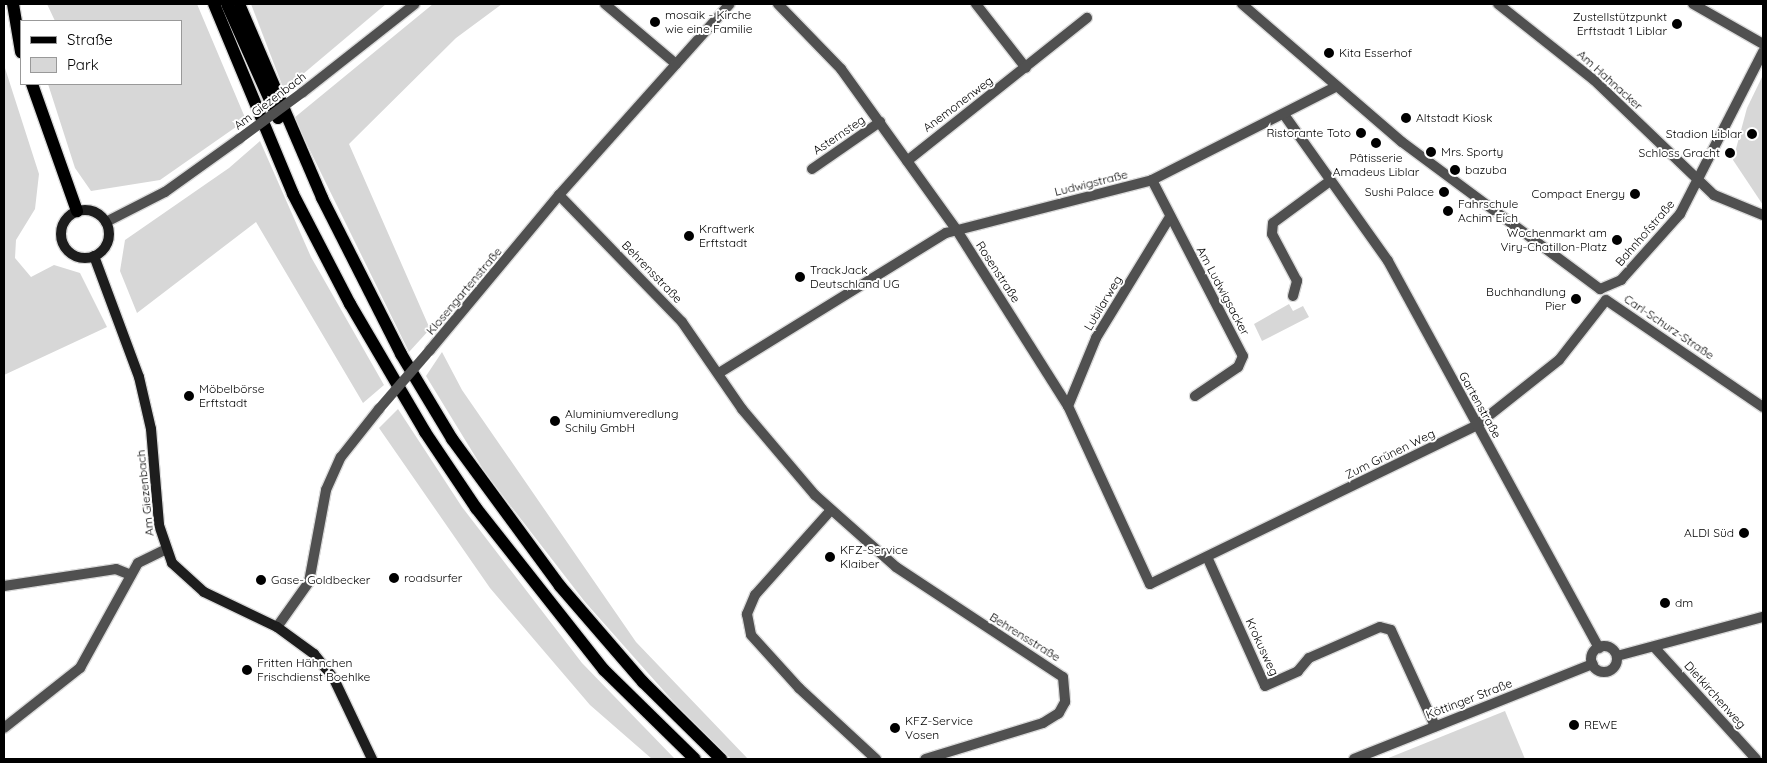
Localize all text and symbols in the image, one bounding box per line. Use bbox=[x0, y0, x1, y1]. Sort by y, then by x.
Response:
place label: mosaik - Kirche wie eine Familie bbox=[665, 8, 752, 36]
place label: Zustellstützpunkt Erftstadt 1 Liblar bbox=[1573, 10, 1667, 38]
marker: mosaik - Kirche wie eine Familie bbox=[649, 16, 661, 28]
marker: Zustellstützpunkt Erftstadt 1 Liblar bbox=[1671, 18, 1683, 30]
legend bbox=[20, 20, 182, 85]
text: Straße bbox=[67, 30, 113, 49]
place label: Kita Esserhof bbox=[1339, 46, 1412, 60]
marker: Kita Esserhof bbox=[1323, 47, 1335, 59]
street label: Am Hahnacker bbox=[1574, 47, 1646, 113]
text: Park bbox=[67, 55, 99, 74]
street label: Am Giezenbach bbox=[231, 69, 309, 133]
street label: Anemonenweg bbox=[920, 73, 996, 135]
place label: Altstadt Kiosk bbox=[1416, 111, 1492, 125]
street label: Asternsteg bbox=[810, 112, 868, 158]
marker: Altstadt Kiosk bbox=[1400, 112, 1412, 124]
place label: Ristorante Toto bbox=[1266, 126, 1351, 140]
marker: Ristorante Toto bbox=[1355, 127, 1367, 139]
place label: Stadion Liblar bbox=[1666, 127, 1742, 141]
marker: Stadion Liblar bbox=[1746, 128, 1758, 140]
marker: Pâtisserie Amadeus Liblar bbox=[1370, 137, 1382, 149]
place label: Mrs. Sporty bbox=[1441, 145, 1503, 159]
marker: Mrs. Sporty bbox=[1425, 146, 1437, 158]
place label: Schloss Gracht bbox=[1639, 146, 1720, 160]
marker: Schloss Gracht bbox=[1724, 147, 1736, 159]
place label: Pâtisserie Amadeus Liblar bbox=[1333, 151, 1419, 179]
place label: bazuba bbox=[1465, 163, 1507, 177]
marker: bazuba bbox=[1449, 164, 1461, 176]
street label: Ludwigstraße bbox=[1053, 167, 1129, 199]
place label: Sushi Palace bbox=[1365, 185, 1434, 199]
marker: Sushi Palace bbox=[1438, 186, 1450, 198]
place label: Compact Energy bbox=[1532, 187, 1625, 201]
marker: Compact Energy bbox=[1629, 188, 1641, 200]
place label: Fahrschule Achim Eich bbox=[1458, 197, 1518, 225]
street label: Bahnhofstraße bbox=[1612, 197, 1678, 269]
marker: Fahrschule Achim Eich bbox=[1442, 205, 1454, 217]
place label: Kraftwerk Erftstadt bbox=[699, 222, 754, 250]
place label: Wochenmarkt am Viry-Chatillon-Platz bbox=[1501, 226, 1607, 254]
marker: Kraftwerk Erftstadt bbox=[683, 230, 695, 242]
marker: Wochenmarkt am Viry-Chatillon-Platz bbox=[1611, 234, 1623, 246]
street label: Behrensstraße bbox=[619, 238, 685, 306]
street label: Rosenstraße bbox=[973, 239, 1023, 305]
street label: Klosengartenstraße bbox=[423, 244, 505, 338]
street label: Am Ludwigsacker bbox=[1194, 244, 1252, 338]
place label: TrackJack Deutschland UG bbox=[810, 263, 900, 291]
marker: TrackJack Deutschland UG bbox=[794, 271, 806, 283]
street label: Lubilarweg bbox=[1081, 273, 1125, 333]
place label: Buchhandlung Pier bbox=[1486, 285, 1566, 313]
street label: Carl-Schurz-Straße bbox=[1621, 292, 1717, 362]
marker: Buchhandlung Pier bbox=[1570, 293, 1582, 305]
street label: Gartenstraße bbox=[1456, 369, 1504, 441]
place label: Möbelbörse Erftstadt bbox=[199, 382, 265, 410]
marker: Möbelbörse Erftstadt bbox=[183, 390, 195, 402]
place label: Aluminiumveredlung Schily GmbH bbox=[565, 407, 678, 435]
marker: Aluminiumveredlung Schily GmbH bbox=[549, 415, 561, 427]
street label: Zum Grünen Weg bbox=[1343, 426, 1437, 482]
street label: Am Giezenbach bbox=[133, 449, 157, 537]
place label: ALDI Süd bbox=[1684, 526, 1734, 540]
marker: ALDI Süd bbox=[1738, 527, 1750, 539]
place label: KFZ-Service Klaiber bbox=[840, 543, 908, 571]
marker: KFZ-Service Klaiber bbox=[824, 551, 836, 563]
place label: roadsurfer bbox=[404, 571, 462, 585]
marker: roadsurfer bbox=[388, 572, 400, 584]
place label: Gase- Goldbecker bbox=[271, 573, 370, 587]
marker: Gase- Goldbecker bbox=[255, 574, 267, 586]
place label: dm bbox=[1675, 596, 1693, 610]
marker: dm bbox=[1659, 597, 1671, 609]
street label: Behrensstraße bbox=[987, 610, 1063, 664]
street label: Krokusweg bbox=[1242, 616, 1282, 678]
place label: Fritten Hähnchen Frischdienst Boehlke bbox=[257, 656, 370, 684]
street label: Dietkirchenweg bbox=[1681, 658, 1749, 732]
marker: Fritten Hähnchen Frischdienst Boehlke bbox=[241, 664, 253, 676]
street label: Köttinger Straße bbox=[1424, 676, 1514, 722]
place label: KFZ-Service Vosen bbox=[905, 714, 973, 742]
place label: REWE bbox=[1584, 718, 1617, 732]
marker: REWE bbox=[1568, 719, 1580, 731]
marker: KFZ-Service Vosen bbox=[889, 722, 901, 734]

